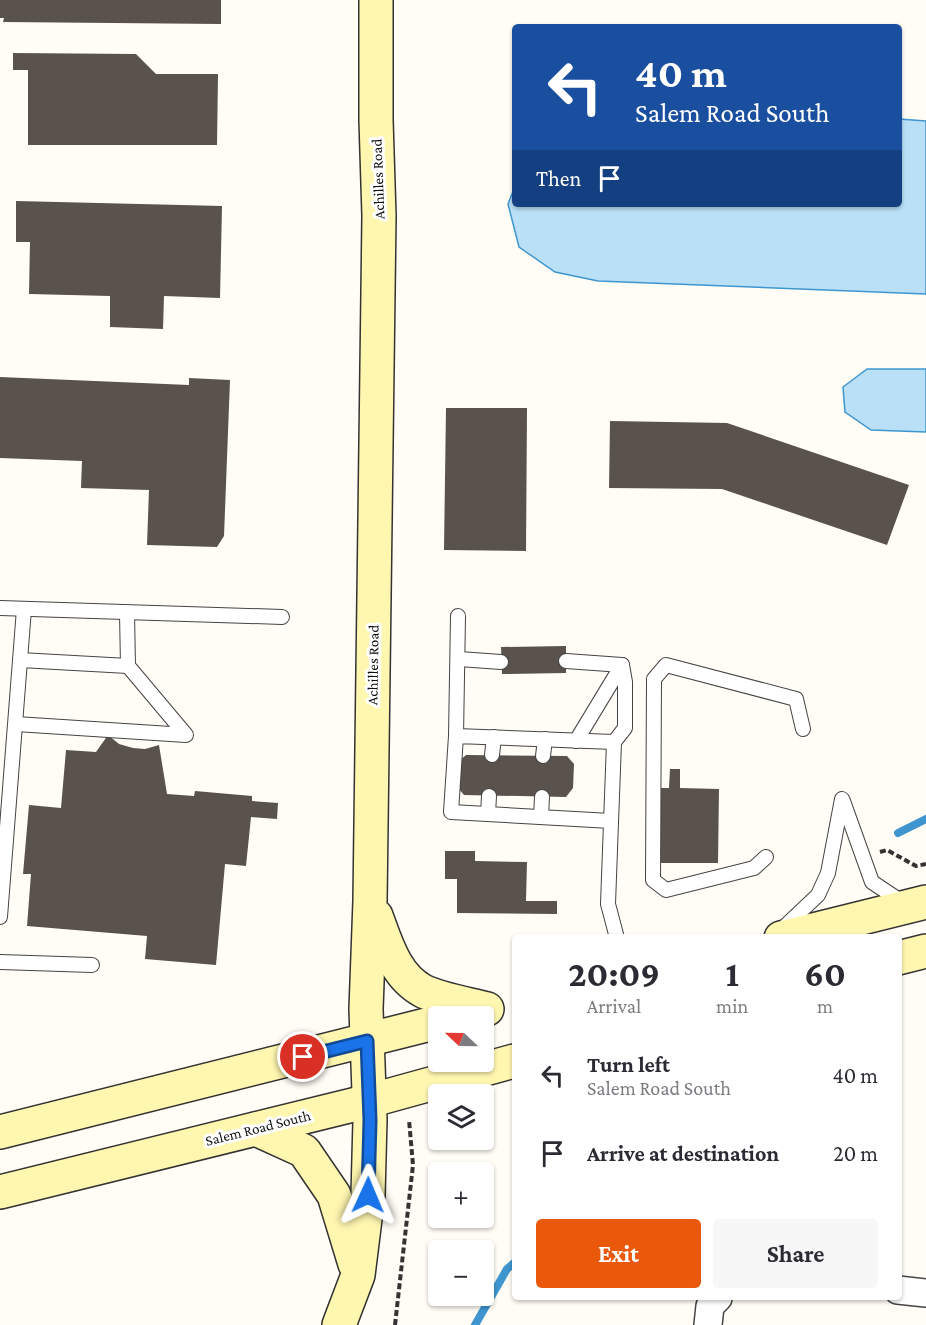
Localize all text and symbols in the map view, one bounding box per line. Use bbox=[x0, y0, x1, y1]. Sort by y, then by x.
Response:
icon: left bbox=[536, 48, 614, 126]
text: 40 m bbox=[635, 49, 727, 96]
text: Salem Road South bbox=[635, 98, 829, 128]
street label: Achilles Road bbox=[369, 139, 387, 219]
icon: arrive bbox=[593, 162, 626, 195]
text: Then bbox=[536, 166, 581, 191]
street label: Achilles Road bbox=[364, 625, 382, 705]
text: 20:09 bbox=[568, 954, 660, 994]
text: 1 bbox=[725, 954, 739, 994]
text: 60 bbox=[804, 954, 846, 994]
text: Arrival bbox=[587, 995, 641, 1017]
text: min bbox=[716, 995, 748, 1017]
text: m bbox=[817, 995, 833, 1017]
north arrow bbox=[428, 1006, 494, 1072]
map controls bbox=[428, 1006, 494, 1306]
pin bbox=[277, 1031, 328, 1082]
icon: arrive bbox=[286, 1040, 319, 1073]
text: Turn left bbox=[587, 1052, 670, 1077]
icon: left bbox=[536, 1059, 569, 1092]
text: 40 m bbox=[833, 1063, 878, 1088]
text: Salem Road South bbox=[587, 1077, 731, 1099]
button: layers bbox=[428, 1084, 494, 1150]
street label: Salem Road South bbox=[204, 1107, 312, 1149]
icon: arrive bbox=[536, 1137, 569, 1170]
text: Arrive at destination bbox=[587, 1141, 779, 1166]
text: 20 m bbox=[833, 1141, 878, 1166]
button: + bbox=[428, 1162, 494, 1228]
position arrow bbox=[336, 1163, 400, 1227]
button: Exit bbox=[536, 1219, 701, 1288]
button: Share bbox=[713, 1219, 878, 1288]
button: − bbox=[428, 1240, 494, 1306]

